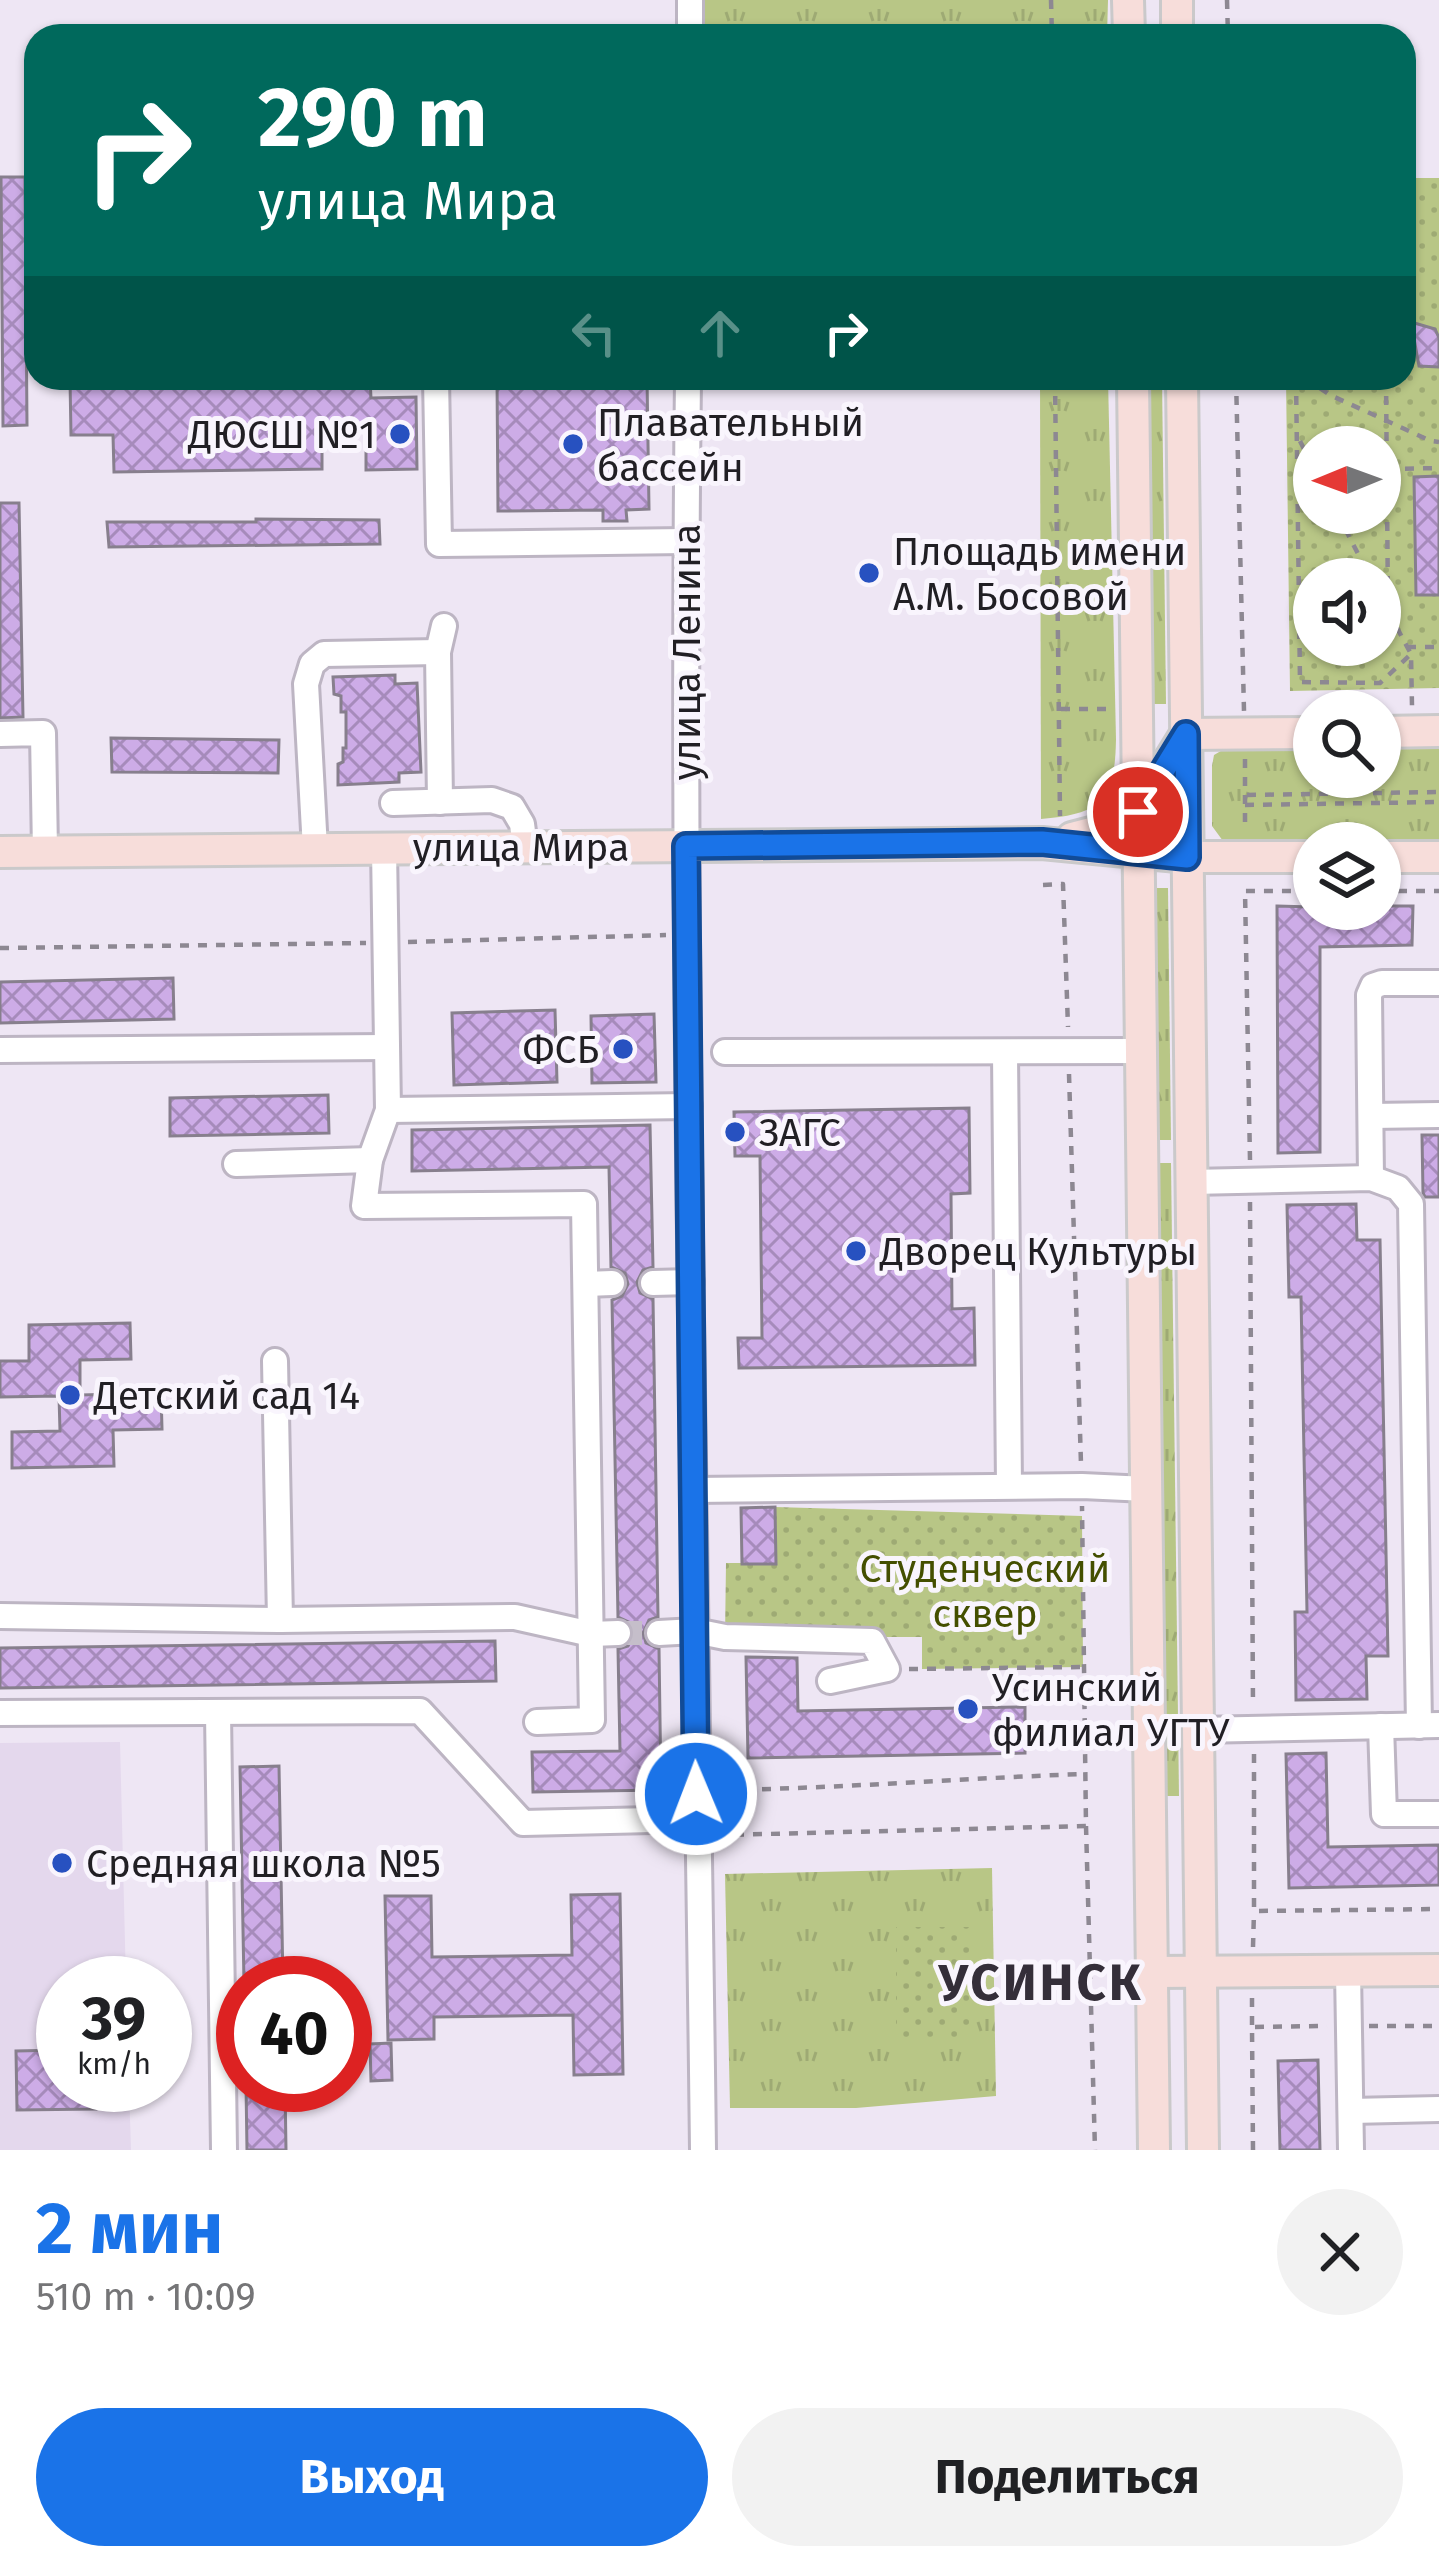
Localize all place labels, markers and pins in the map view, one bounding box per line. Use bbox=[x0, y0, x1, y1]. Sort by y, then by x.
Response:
place label: Плавательный бассейн bbox=[597, 400, 864, 491]
place label: ДЮСШ №1 bbox=[187, 412, 376, 458]
marker: ДЮСШ №1 bbox=[387, 421, 413, 447]
marker: Плавательный бассейн bbox=[560, 431, 586, 457]
place label: Площадь имени А.М. Босовой bbox=[893, 529, 1186, 620]
marker: Площадь имени А.М. Босовой bbox=[856, 560, 882, 586]
pin bbox=[1087, 761, 1189, 863]
place label: ФСБ bbox=[523, 1027, 599, 1073]
marker: ФСБ bbox=[610, 1036, 636, 1062]
place label: ЗАГС bbox=[759, 1110, 841, 1156]
marker: ЗАГС bbox=[722, 1119, 748, 1145]
place label: Дворец Культуры bbox=[879, 1229, 1197, 1275]
marker: Дворец Культуры bbox=[843, 1238, 869, 1264]
place label: Детский сад 14 bbox=[93, 1373, 360, 1419]
marker: Детский сад 14 bbox=[57, 1382, 83, 1408]
place label: Усинский филиал УГТУ bbox=[992, 1665, 1230, 1756]
marker: Усинский филиал УГТУ bbox=[955, 1696, 981, 1722]
place label: Средняя школа №5 bbox=[86, 1841, 441, 1887]
marker: Средняя школа №5 bbox=[49, 1850, 75, 1876]

